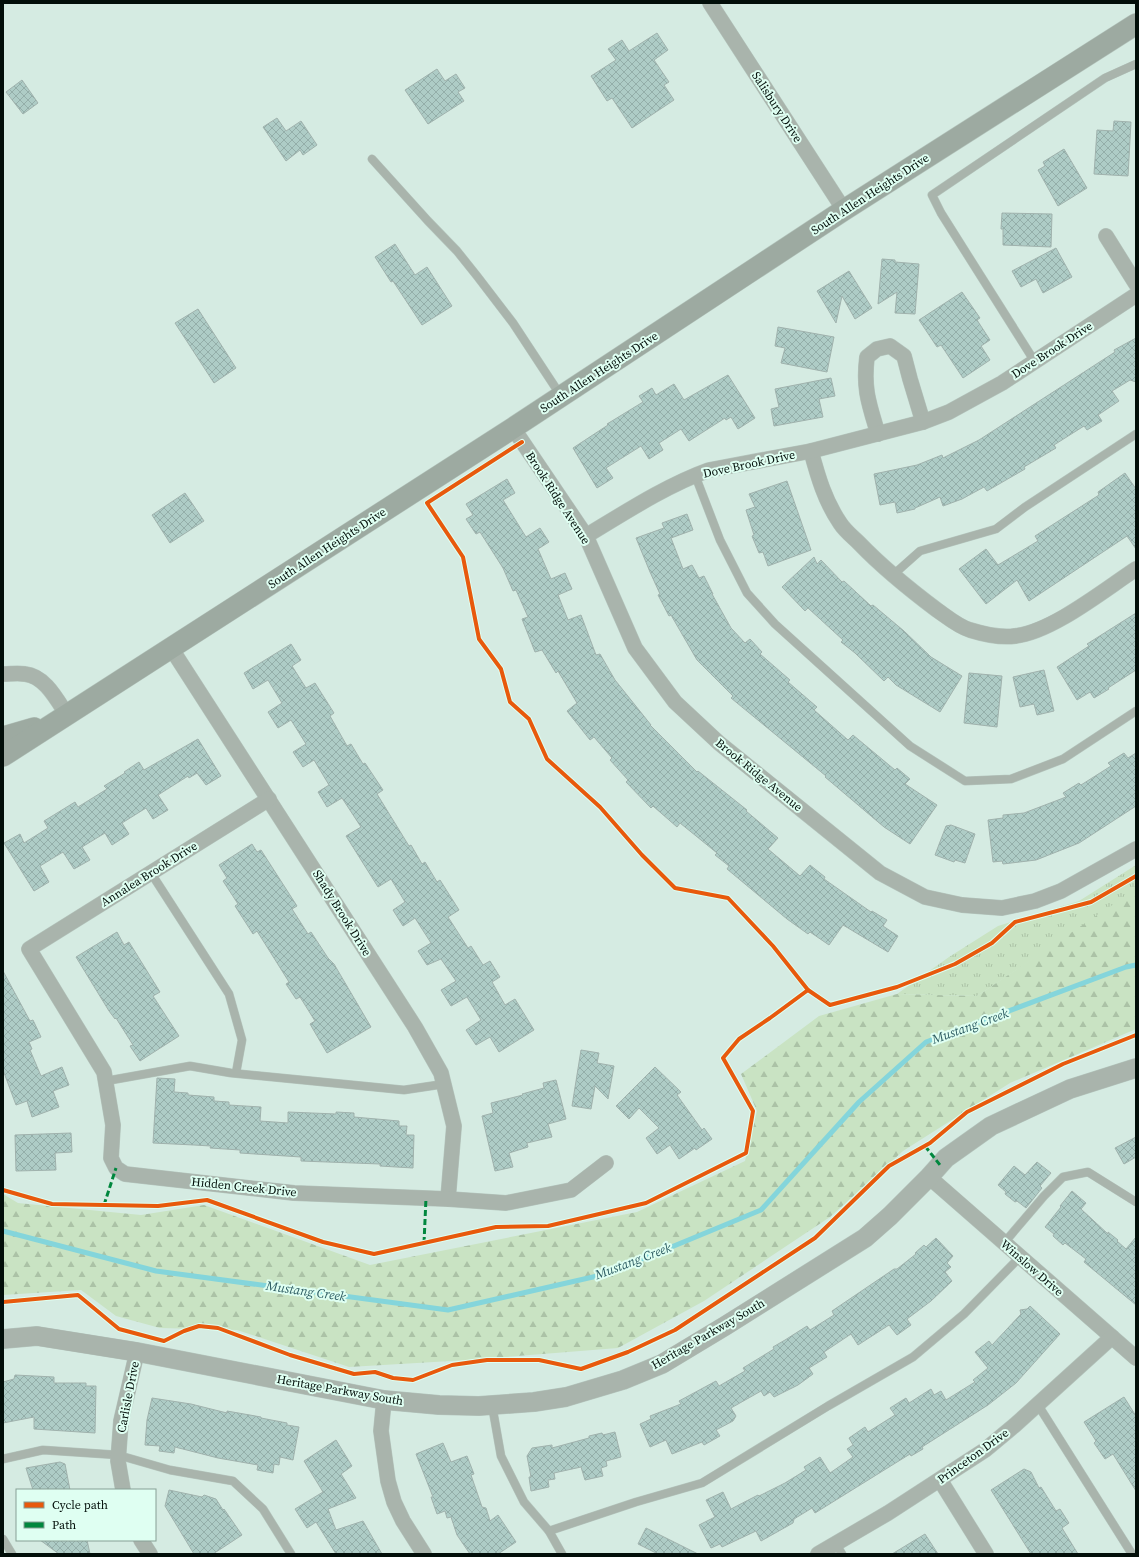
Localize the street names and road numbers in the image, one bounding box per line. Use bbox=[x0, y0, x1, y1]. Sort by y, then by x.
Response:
street label: Salisbury Drive bbox=[748, 69, 806, 145]
street label: South Allen Heights Drive bbox=[808, 150, 932, 238]
street label: Dove Brook Drive bbox=[1008, 318, 1096, 382]
street label: South Allen Heights Drive bbox=[537, 328, 661, 416]
street label: Dove Brook Drive bbox=[702, 446, 796, 482]
street label: Brook Ridge Avenue bbox=[522, 449, 594, 547]
street label: South Allen Heights Drive bbox=[265, 504, 389, 592]
street label: Brook Ridge Avenue bbox=[712, 735, 806, 815]
street label: Annalea Brook Drive bbox=[98, 838, 200, 910]
street label: Shady Brook Drive bbox=[309, 867, 375, 959]
street label: Hidden Creek Drive bbox=[191, 1174, 297, 1200]
street label: Winslow Drive bbox=[997, 1236, 1067, 1300]
street label: Heritage Parkway South bbox=[649, 1295, 767, 1373]
street label: Carlisle Drive bbox=[113, 1360, 143, 1434]
street label: Heritage Parkway South bbox=[276, 1371, 404, 1409]
street label: Princeton Drive bbox=[934, 1425, 1012, 1487]

